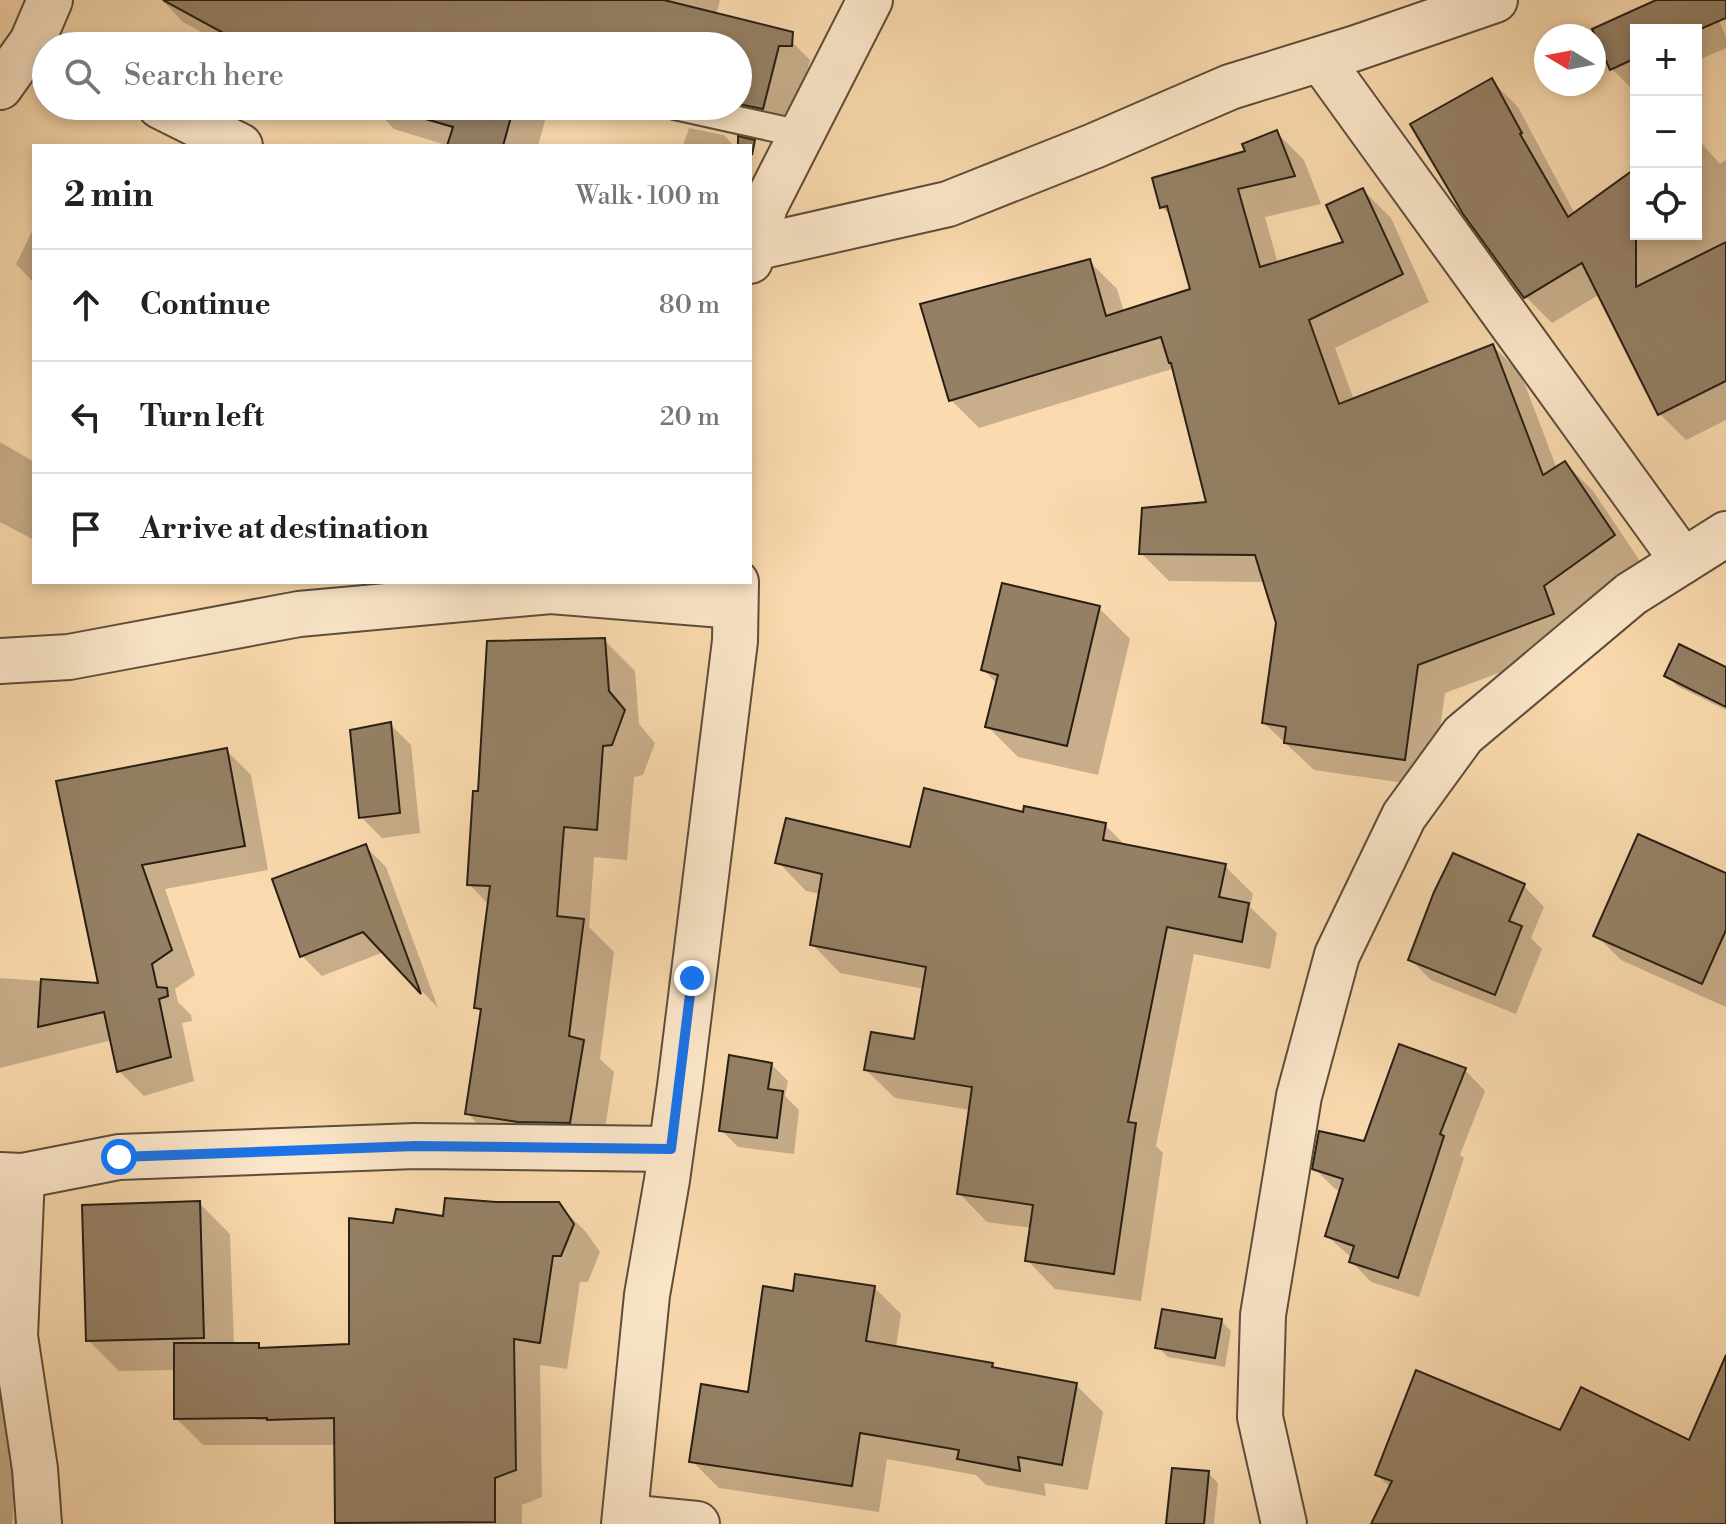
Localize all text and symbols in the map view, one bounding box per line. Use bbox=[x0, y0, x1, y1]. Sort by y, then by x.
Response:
north arrow bbox=[1534, 24, 1606, 96]
map controls bbox=[1630, 24, 1702, 240]
button: + bbox=[1630, 24, 1702, 96]
search box bbox=[32, 32, 752, 120]
icon: search bbox=[60, 54, 104, 98]
text: Search here bbox=[124, 57, 284, 95]
button: − bbox=[1630, 96, 1702, 168]
button: locate bbox=[1630, 168, 1702, 240]
text: 2 min bbox=[64, 175, 153, 217]
text: Walk · 100 m bbox=[576, 180, 720, 212]
icon: ahead bbox=[64, 283, 108, 327]
text: Continue bbox=[140, 286, 271, 324]
text: 80 m bbox=[659, 289, 720, 321]
icon: left bbox=[64, 395, 108, 439]
text: Turn left bbox=[140, 398, 264, 436]
text: 20 m bbox=[660, 401, 720, 433]
icon: arrive bbox=[64, 507, 108, 551]
text: Arrive at destination bbox=[140, 510, 429, 548]
route end bbox=[674, 960, 710, 996]
route start bbox=[101, 1139, 137, 1175]

